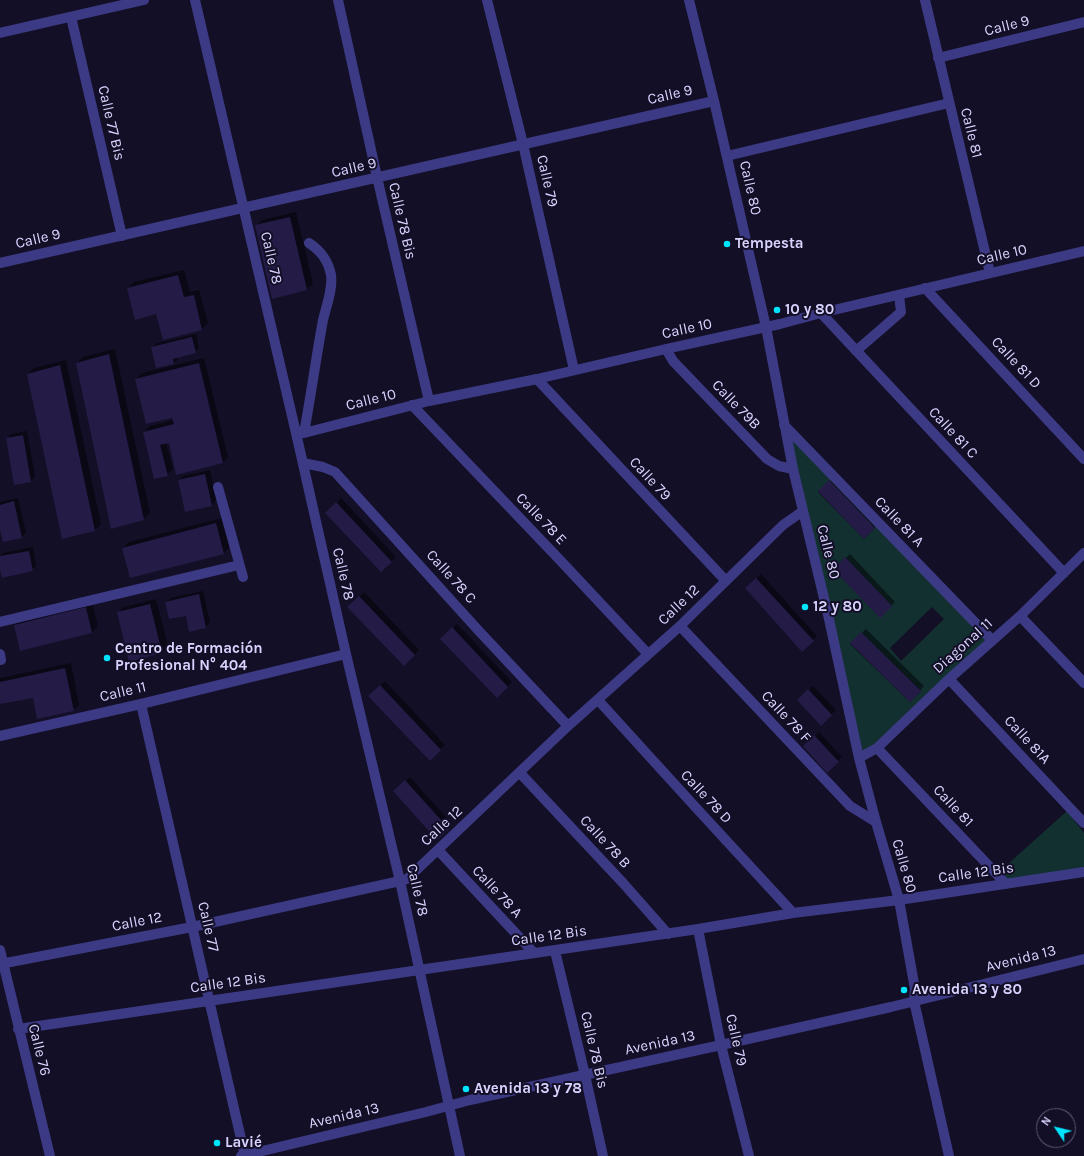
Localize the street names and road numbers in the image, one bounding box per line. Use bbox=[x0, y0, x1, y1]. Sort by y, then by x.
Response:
street label: Calle 9 bbox=[983, 12, 1031, 40]
street label: Calle 9 bbox=[646, 81, 694, 109]
street label: Calle 77 Bis bbox=[94, 84, 128, 162]
street label: Calle 81 bbox=[956, 106, 986, 160]
street label: Calle 79 bbox=[532, 153, 562, 209]
street label: Calle 9 bbox=[330, 154, 378, 182]
street label: Calle 80 bbox=[735, 159, 765, 217]
street label: Calle 78 Bis bbox=[384, 181, 420, 261]
street label: Calle 9 bbox=[14, 225, 62, 253]
street label: Calle 78 bbox=[256, 230, 286, 286]
street label: Calle 10 bbox=[975, 240, 1029, 270]
street label: Calle 10 bbox=[660, 315, 714, 343]
street label: Calle 81 D bbox=[987, 333, 1045, 393]
street label: Calle 79B bbox=[708, 376, 764, 434]
street label: Calle 10 bbox=[344, 385, 398, 415]
street label: Calle 81 C bbox=[925, 403, 981, 463]
street label: Calle 79 bbox=[625, 454, 675, 504]
street label: Calle 78 E bbox=[512, 489, 570, 549]
street label: Calle 81 A bbox=[870, 493, 928, 551]
street label: Calle 80 bbox=[813, 523, 843, 581]
street label: Calle 78 bbox=[328, 546, 358, 602]
street label: Calle 78 C bbox=[422, 546, 480, 608]
street label: Calle 12 bbox=[654, 581, 704, 629]
street label: Diagonal 11 bbox=[929, 614, 997, 678]
street label: Calle 11 bbox=[98, 678, 148, 706]
street label: Calle 78 F bbox=[757, 687, 815, 747]
street label: Calle 81A bbox=[1000, 712, 1054, 768]
street label: Calle 78 D bbox=[677, 766, 735, 828]
street label: Calle 81 bbox=[929, 781, 977, 831]
street label: Calle 12 bbox=[417, 802, 467, 850]
street label: Calle 78 B bbox=[576, 812, 634, 872]
street label: Calle 80 bbox=[888, 837, 920, 895]
street label: Calle 12 Bis bbox=[937, 859, 1015, 887]
street label: Calle 78 bbox=[402, 862, 432, 918]
street label: Calle 78 A bbox=[468, 862, 526, 922]
street label: Calle 77 bbox=[193, 900, 223, 954]
street label: Calle 12 bbox=[110, 908, 164, 936]
street label: Calle 12 Bis bbox=[510, 922, 588, 950]
street label: Avenida 13 bbox=[984, 942, 1058, 976]
street label: Calle 12 Bis bbox=[189, 969, 267, 997]
street label: Calle 78 Bis bbox=[576, 1010, 612, 1090]
street label: Calle 79 bbox=[721, 1012, 751, 1068]
street label: Calle 76 bbox=[24, 1022, 54, 1078]
street label: Avenida 13 bbox=[623, 1027, 697, 1059]
street label: Avenida 13 bbox=[307, 1099, 381, 1133]

